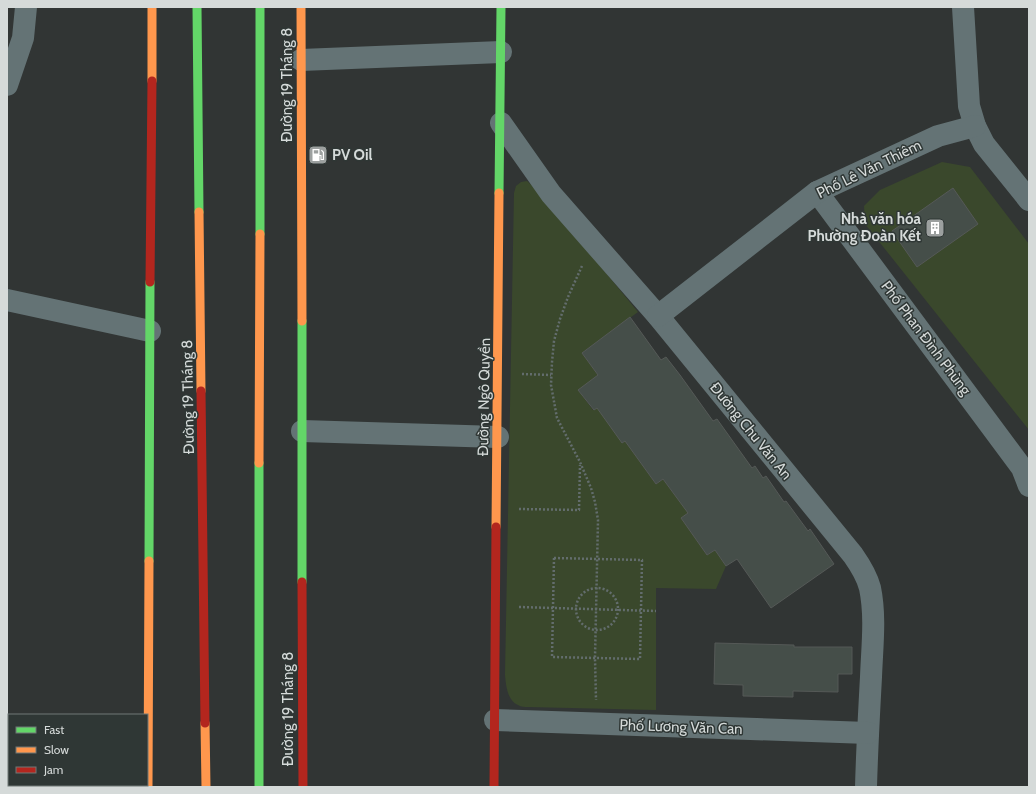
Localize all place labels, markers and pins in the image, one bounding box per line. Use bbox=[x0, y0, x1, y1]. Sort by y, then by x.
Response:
fuel station icon: PV Oil bbox=[307, 144, 329, 166]
place label: PV Oil bbox=[332, 146, 372, 164]
place label: Nhà văn hóa Phường Đoàn Kết bbox=[808, 210, 922, 245]
building icon: Nhà văn hóa Phường Đoàn Kết bbox=[924, 217, 946, 239]

